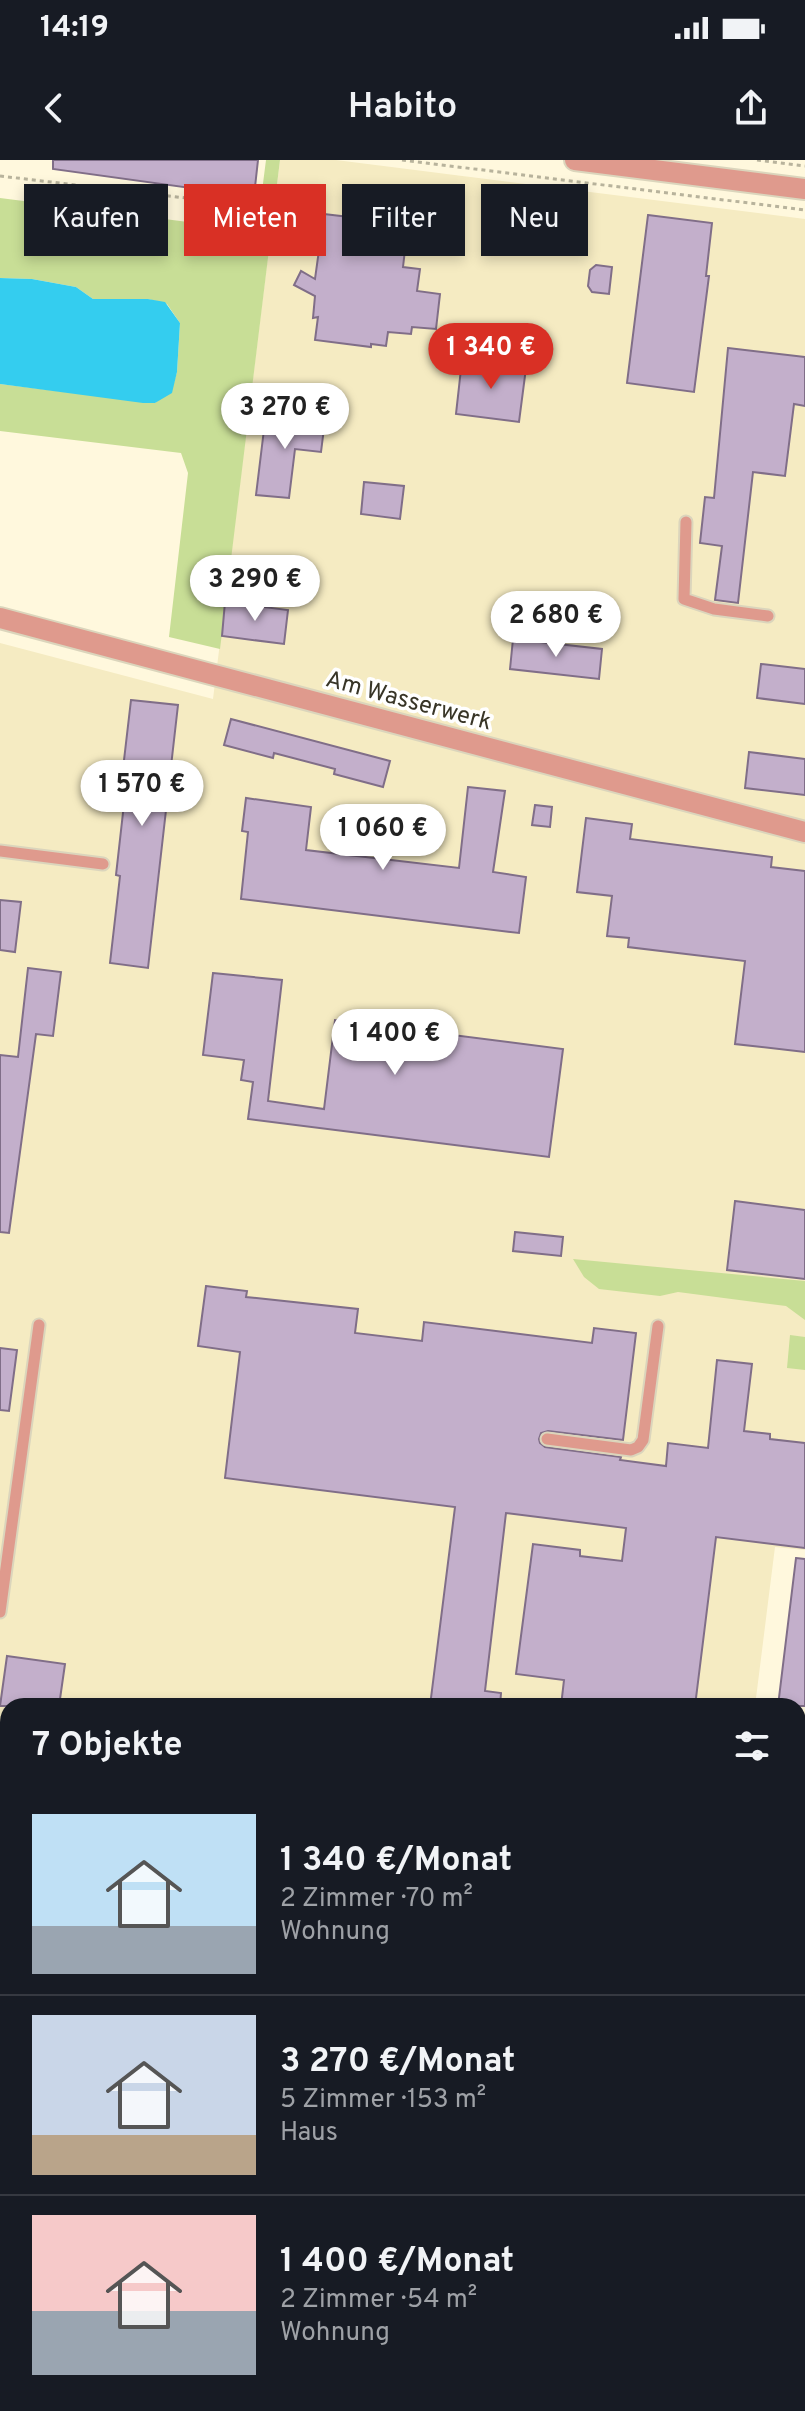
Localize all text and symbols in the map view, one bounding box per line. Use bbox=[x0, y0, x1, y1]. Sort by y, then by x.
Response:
text: 14:19 bbox=[40, 10, 109, 47]
text: Habito bbox=[348, 85, 457, 131]
icon: back bbox=[32, 86, 76, 130]
icon: share bbox=[729, 86, 773, 130]
chip: Kaufen bbox=[24, 184, 168, 256]
chip: Mieten bbox=[184, 184, 326, 256]
chip: Filter bbox=[342, 184, 465, 256]
chip: Neu bbox=[481, 184, 588, 256]
pin: 1 340 € bbox=[417, 323, 565, 391]
text: 1 340 € bbox=[446, 332, 536, 365]
pin: 3 270 € bbox=[211, 383, 359, 451]
text: 3 270 € bbox=[239, 392, 331, 425]
pin: 3 290 € bbox=[181, 555, 329, 623]
text: 3 290 € bbox=[208, 564, 302, 597]
pin: 2 680 € bbox=[482, 591, 630, 659]
text: 2 680 € bbox=[509, 600, 603, 633]
street label: Am Wasserwerk bbox=[322, 665, 495, 739]
pin: 1 570 € bbox=[68, 760, 216, 828]
text: 1 570 € bbox=[99, 769, 185, 802]
pin: 1 060 € bbox=[309, 804, 457, 872]
text: 1 060 € bbox=[338, 813, 428, 846]
pin: 1 400 € bbox=[321, 1009, 469, 1077]
text: 1 400 € bbox=[350, 1018, 440, 1051]
icon: filters bbox=[730, 1724, 774, 1768]
text: 7 Objekte bbox=[32, 1725, 182, 1768]
text: 1 340 €/Monat bbox=[280, 1840, 512, 1883]
icon: home bbox=[96, 1846, 192, 1942]
text: 2 Zimmer · 70 m² bbox=[280, 1883, 473, 1916]
text: Wohnung bbox=[280, 1916, 390, 1949]
text: 3 270 €/Monat bbox=[280, 2041, 515, 2084]
icon: home bbox=[96, 2047, 192, 2143]
text: 5 Zimmer · 153 m² bbox=[280, 2084, 486, 2117]
text: Haus bbox=[280, 2117, 338, 2150]
text: 1 400 €/Monat bbox=[280, 2241, 514, 2284]
icon: home bbox=[96, 2247, 192, 2343]
text: 2 Zimmer · 54 m² bbox=[280, 2284, 477, 2317]
text: Wohnung bbox=[280, 2317, 390, 2350]

